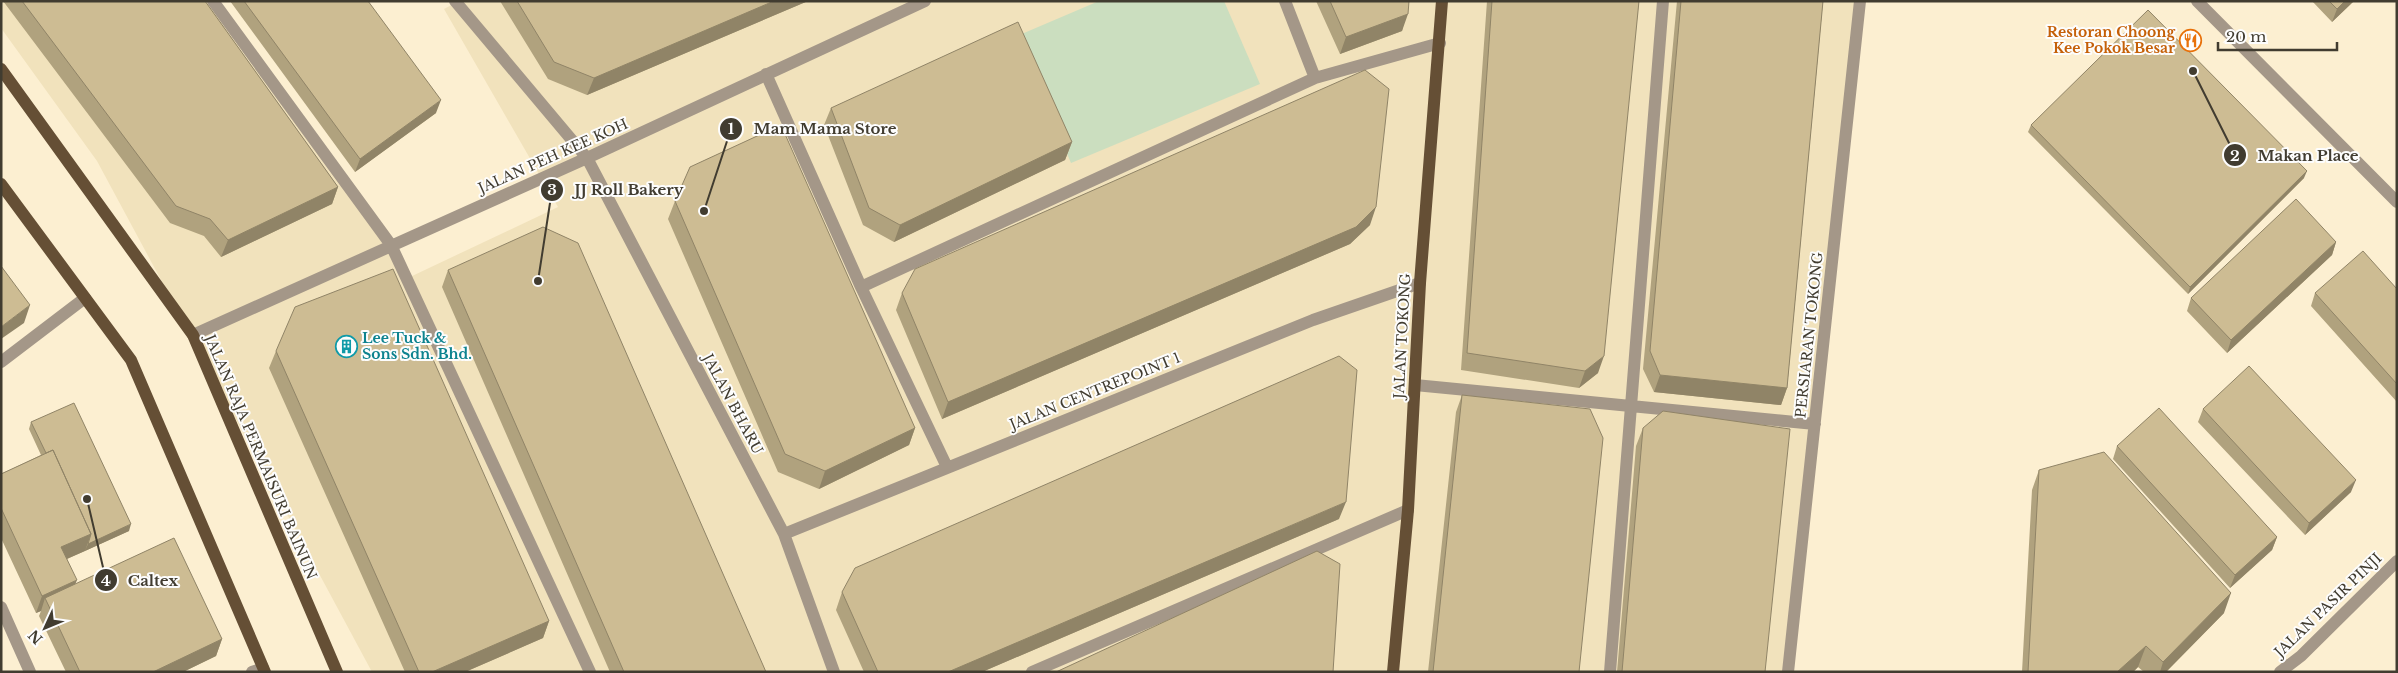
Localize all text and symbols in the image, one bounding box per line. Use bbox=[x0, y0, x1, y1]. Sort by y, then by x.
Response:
scale bar bbox=[2218, 20, 2337, 52]
place label: Restoran Choong Kee Pokok Besar bbox=[2047, 23, 2175, 57]
text: 20 m bbox=[2226, 27, 2266, 46]
restaurant icon: Restoran Choong Kee Pokok Besar bbox=[2179, 28, 2203, 52]
callout: Mam Mama Store bbox=[719, 114, 907, 144]
street label: JALAN PEH KEE KOH bbox=[473, 115, 631, 198]
text: 1 bbox=[728, 119, 735, 138]
text: Mam Mama Store bbox=[754, 119, 897, 138]
callout: Makan Place bbox=[2222, 140, 2368, 170]
text: 2 bbox=[2230, 146, 2240, 165]
text: Makan Place bbox=[2257, 146, 2359, 165]
callout: JJ Roll Bakery bbox=[539, 175, 693, 205]
text: 3 bbox=[547, 180, 557, 199]
text: JJ Roll Bakery bbox=[572, 180, 684, 199]
street label: PERSIARAN TOKONG bbox=[1791, 251, 1827, 419]
street label: JALAN TOKONG bbox=[1390, 273, 1414, 401]
place label: Lee Tuck & Sons Sdn. Bhd. bbox=[362, 329, 472, 363]
street label: JALAN RAJA PERMAISURI BAINUN bbox=[200, 330, 321, 582]
building icon: Lee Tuck & Sons Sdn. Bhd. bbox=[334, 334, 358, 358]
street label: JALAN CENTREPOINT 1 bbox=[1005, 348, 1183, 434]
street label: JALAN BHARU bbox=[698, 349, 767, 457]
street label: JALAN PASIR PINJI bbox=[2269, 549, 2386, 662]
callout: Caltex bbox=[93, 565, 188, 595]
text: 4 bbox=[101, 571, 111, 590]
text: Caltex bbox=[128, 571, 178, 590]
north arrow bbox=[20, 603, 70, 653]
text: N bbox=[25, 626, 47, 648]

